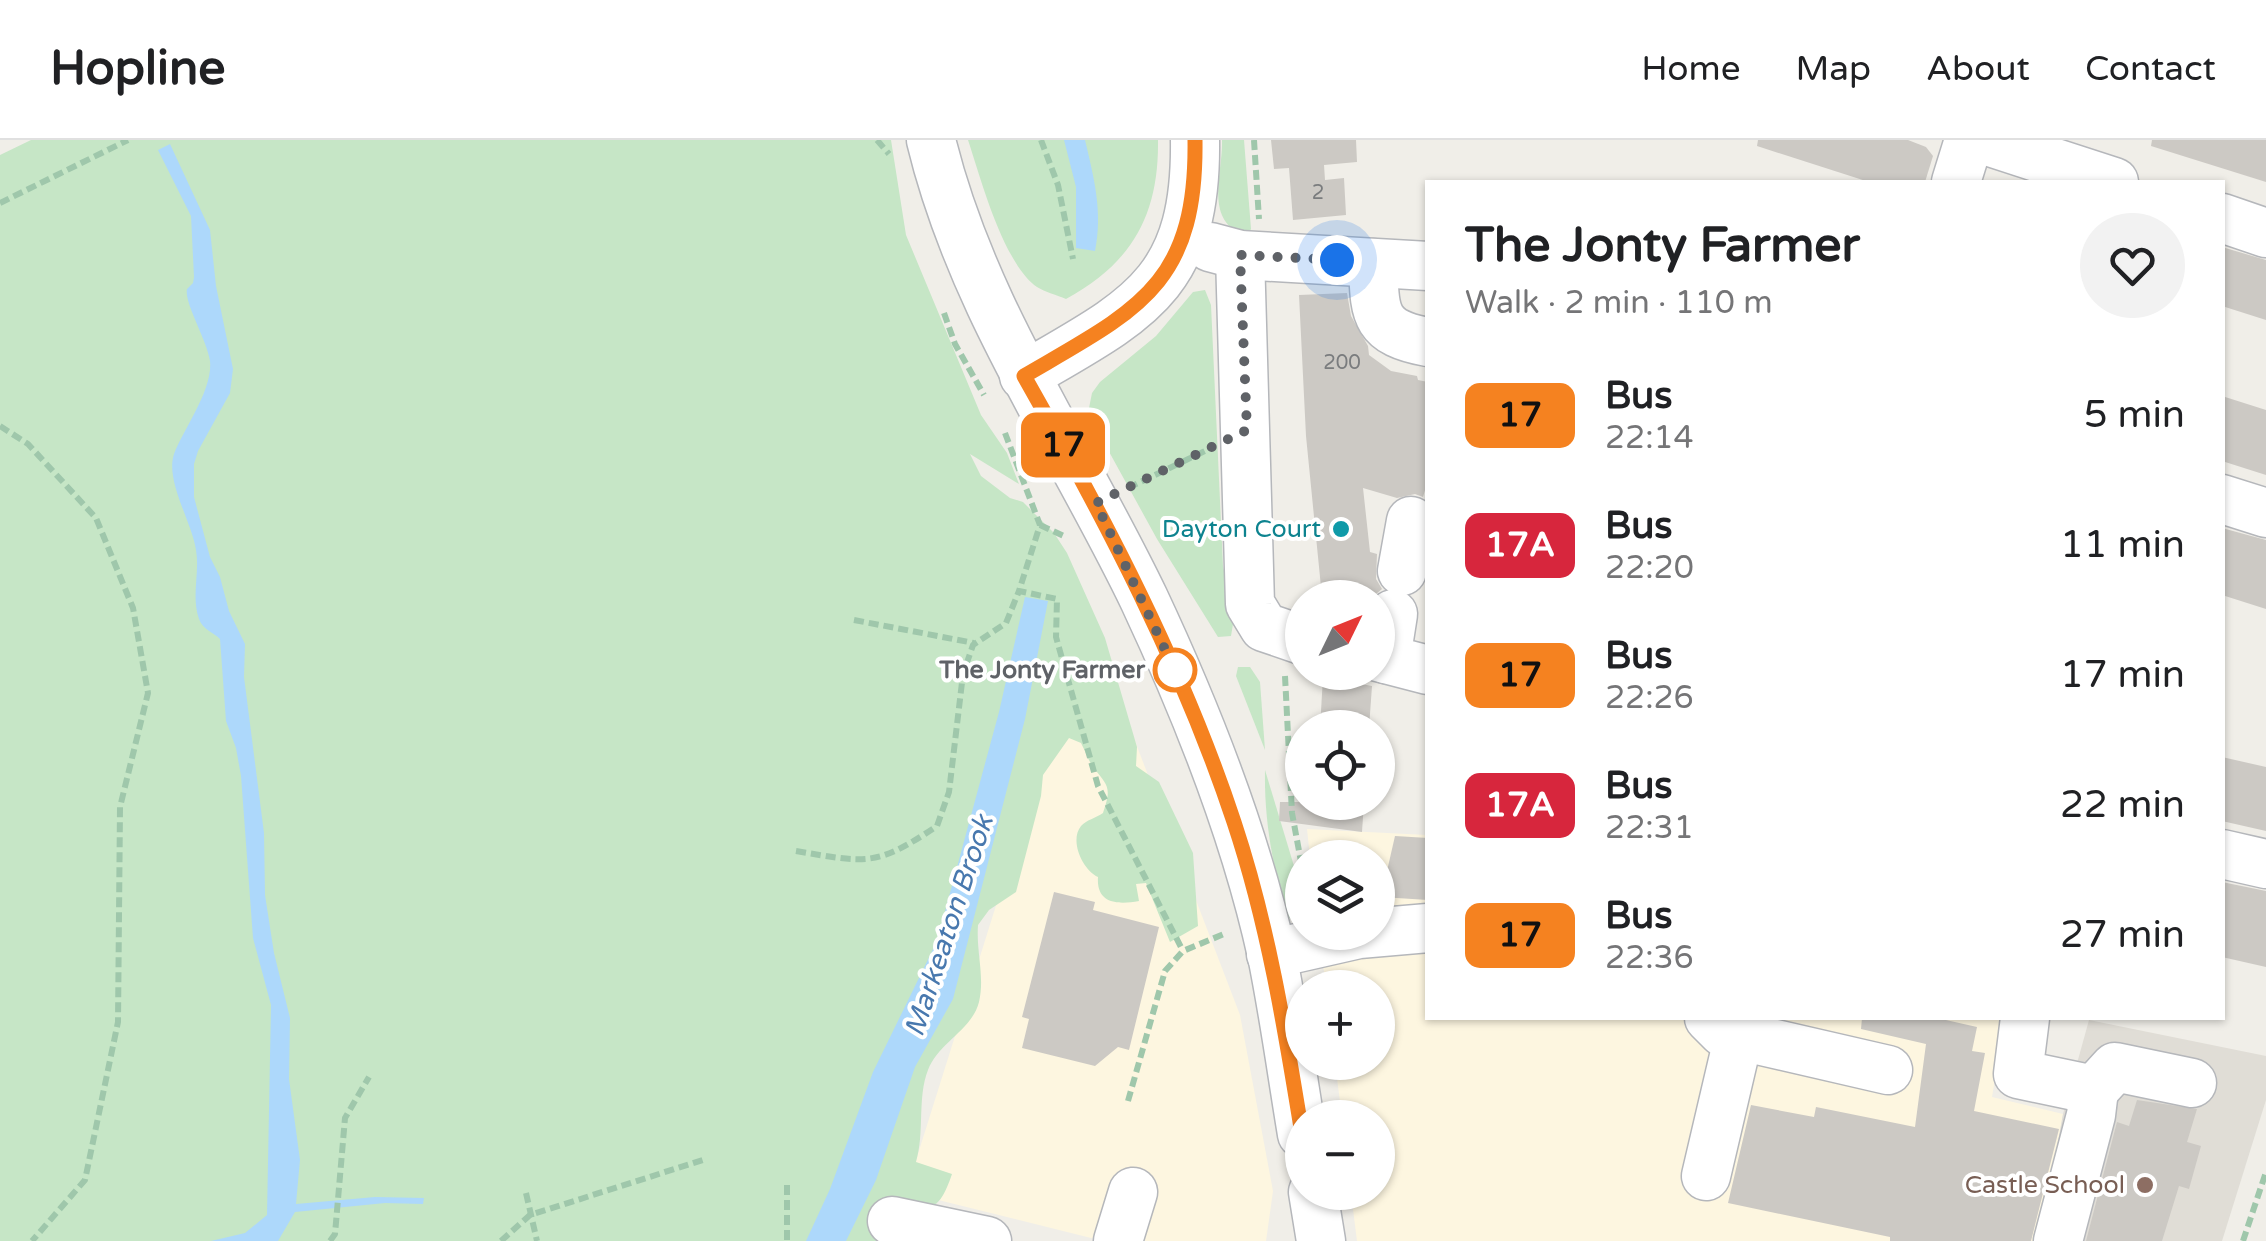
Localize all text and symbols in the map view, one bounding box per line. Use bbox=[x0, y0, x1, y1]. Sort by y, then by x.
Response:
text: Hopline bbox=[50, 40, 225, 98]
text: Home bbox=[1641, 48, 1740, 90]
text: Map bbox=[1795, 48, 1871, 90]
text: About bbox=[1926, 48, 2030, 90]
text: Contact bbox=[2085, 48, 2216, 90]
house number: 2 bbox=[1312, 181, 1324, 205]
button: heart bbox=[2080, 213, 2185, 318]
text: The Jonty Farmer bbox=[1465, 217, 1860, 275]
your location bbox=[1312, 235, 1362, 285]
text: Walk · 2 min · 110 m bbox=[1465, 284, 1773, 322]
house number: 200 bbox=[1323, 351, 1361, 375]
text: Bus bbox=[1605, 373, 1672, 419]
text: 5 min bbox=[2084, 392, 2185, 438]
text: 17 bbox=[1498, 394, 1542, 436]
line badge: 17 bbox=[1018, 412, 1108, 478]
text: 22:14 bbox=[1605, 419, 1694, 457]
text: 17 bbox=[1041, 424, 1085, 466]
text: Bus bbox=[1605, 503, 1673, 549]
place label: Dayton Court bbox=[1162, 514, 1321, 544]
marker: Dayton Court bbox=[1330, 518, 1352, 540]
text: 11 min bbox=[2060, 522, 2185, 568]
text: 17A bbox=[1485, 524, 1555, 566]
text: 22:20 bbox=[1605, 549, 1694, 587]
north arrow bbox=[1285, 580, 1395, 690]
map controls bbox=[1285, 580, 1395, 1210]
text: Bus bbox=[1605, 633, 1672, 679]
marker: The Jonty Farmer bbox=[1154, 649, 1196, 691]
text: 17 min bbox=[2060, 652, 2185, 698]
text: 17 bbox=[1498, 654, 1542, 696]
place label: The Jonty Farmer bbox=[938, 655, 1145, 685]
text: 22:26 bbox=[1605, 679, 1694, 717]
button: locate bbox=[1285, 710, 1395, 820]
text: Bus bbox=[1605, 763, 1673, 809]
text: 22 min bbox=[2060, 782, 2185, 828]
text: 17A bbox=[1485, 784, 1555, 826]
text: 22:31 bbox=[1605, 809, 1694, 847]
water label: Markeaton Brook bbox=[897, 810, 1001, 1041]
button: layers bbox=[1285, 840, 1395, 950]
text: Bus bbox=[1605, 893, 1672, 939]
text: 27 min bbox=[2060, 912, 2185, 958]
text: 17 bbox=[1498, 914, 1542, 956]
text: 22:36 bbox=[1605, 939, 1694, 977]
button: + bbox=[1285, 970, 1395, 1080]
button: − bbox=[1285, 1100, 1395, 1210]
place label: Castle School bbox=[1965, 1170, 2125, 1200]
marker: Castle School bbox=[2134, 1174, 2156, 1196]

